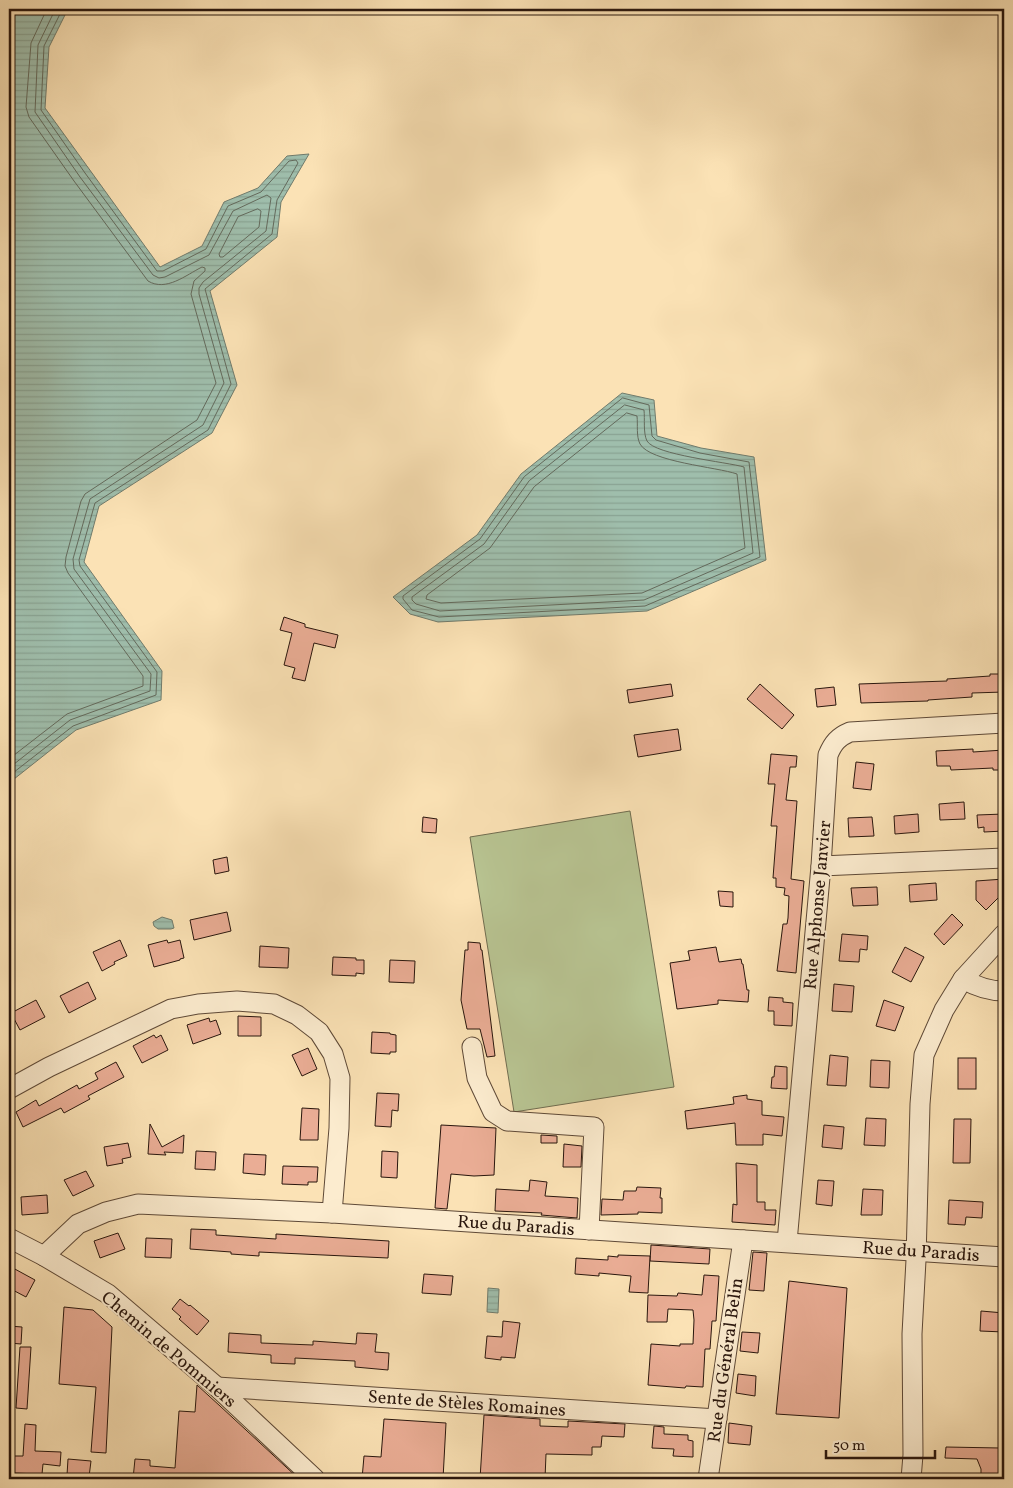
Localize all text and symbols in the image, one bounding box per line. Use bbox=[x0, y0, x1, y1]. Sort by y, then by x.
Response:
street label: Rue Alphonse Janvier bbox=[799, 819, 838, 991]
street label: Rue du Paradis bbox=[456, 1210, 575, 1243]
street label: Rue du Paradis bbox=[861, 1236, 980, 1269]
street label: Rue du Général Belin bbox=[703, 1276, 750, 1444]
street label: Chemin de Pommiers bbox=[95, 1286, 241, 1414]
street label: Sente de Stèles Romaines bbox=[367, 1385, 567, 1424]
scale bar bbox=[826, 1428, 934, 1460]
text: 50 m bbox=[833, 1436, 865, 1457]

